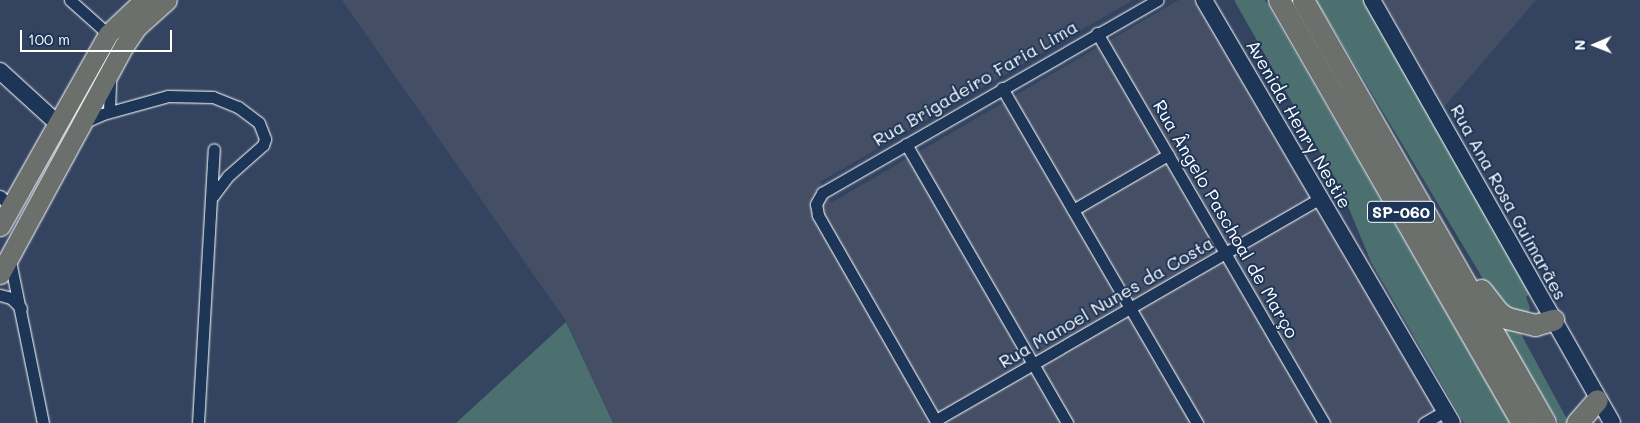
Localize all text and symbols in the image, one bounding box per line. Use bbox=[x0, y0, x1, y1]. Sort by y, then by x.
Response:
street label: Rua Brigadeiro Faria Lima bbox=[869, 15, 1081, 151]
scale bar bbox=[22, 20, 175, 52]
north arrow bbox=[1570, 20, 1620, 70]
text: 100 m bbox=[28, 29, 70, 49]
street label: Avenida Henry Nestie bbox=[1242, 36, 1356, 212]
text: N bbox=[1570, 40, 1589, 51]
street label: Rua Ângelo Paschoal de Março bbox=[1149, 96, 1303, 342]
street label: Rua Ana Rosa Guimarães bbox=[1446, 101, 1572, 303]
road number: SP-060 bbox=[1366, 198, 1436, 226]
street label: Rua Manoel Nunes da Costa bbox=[995, 232, 1217, 372]

